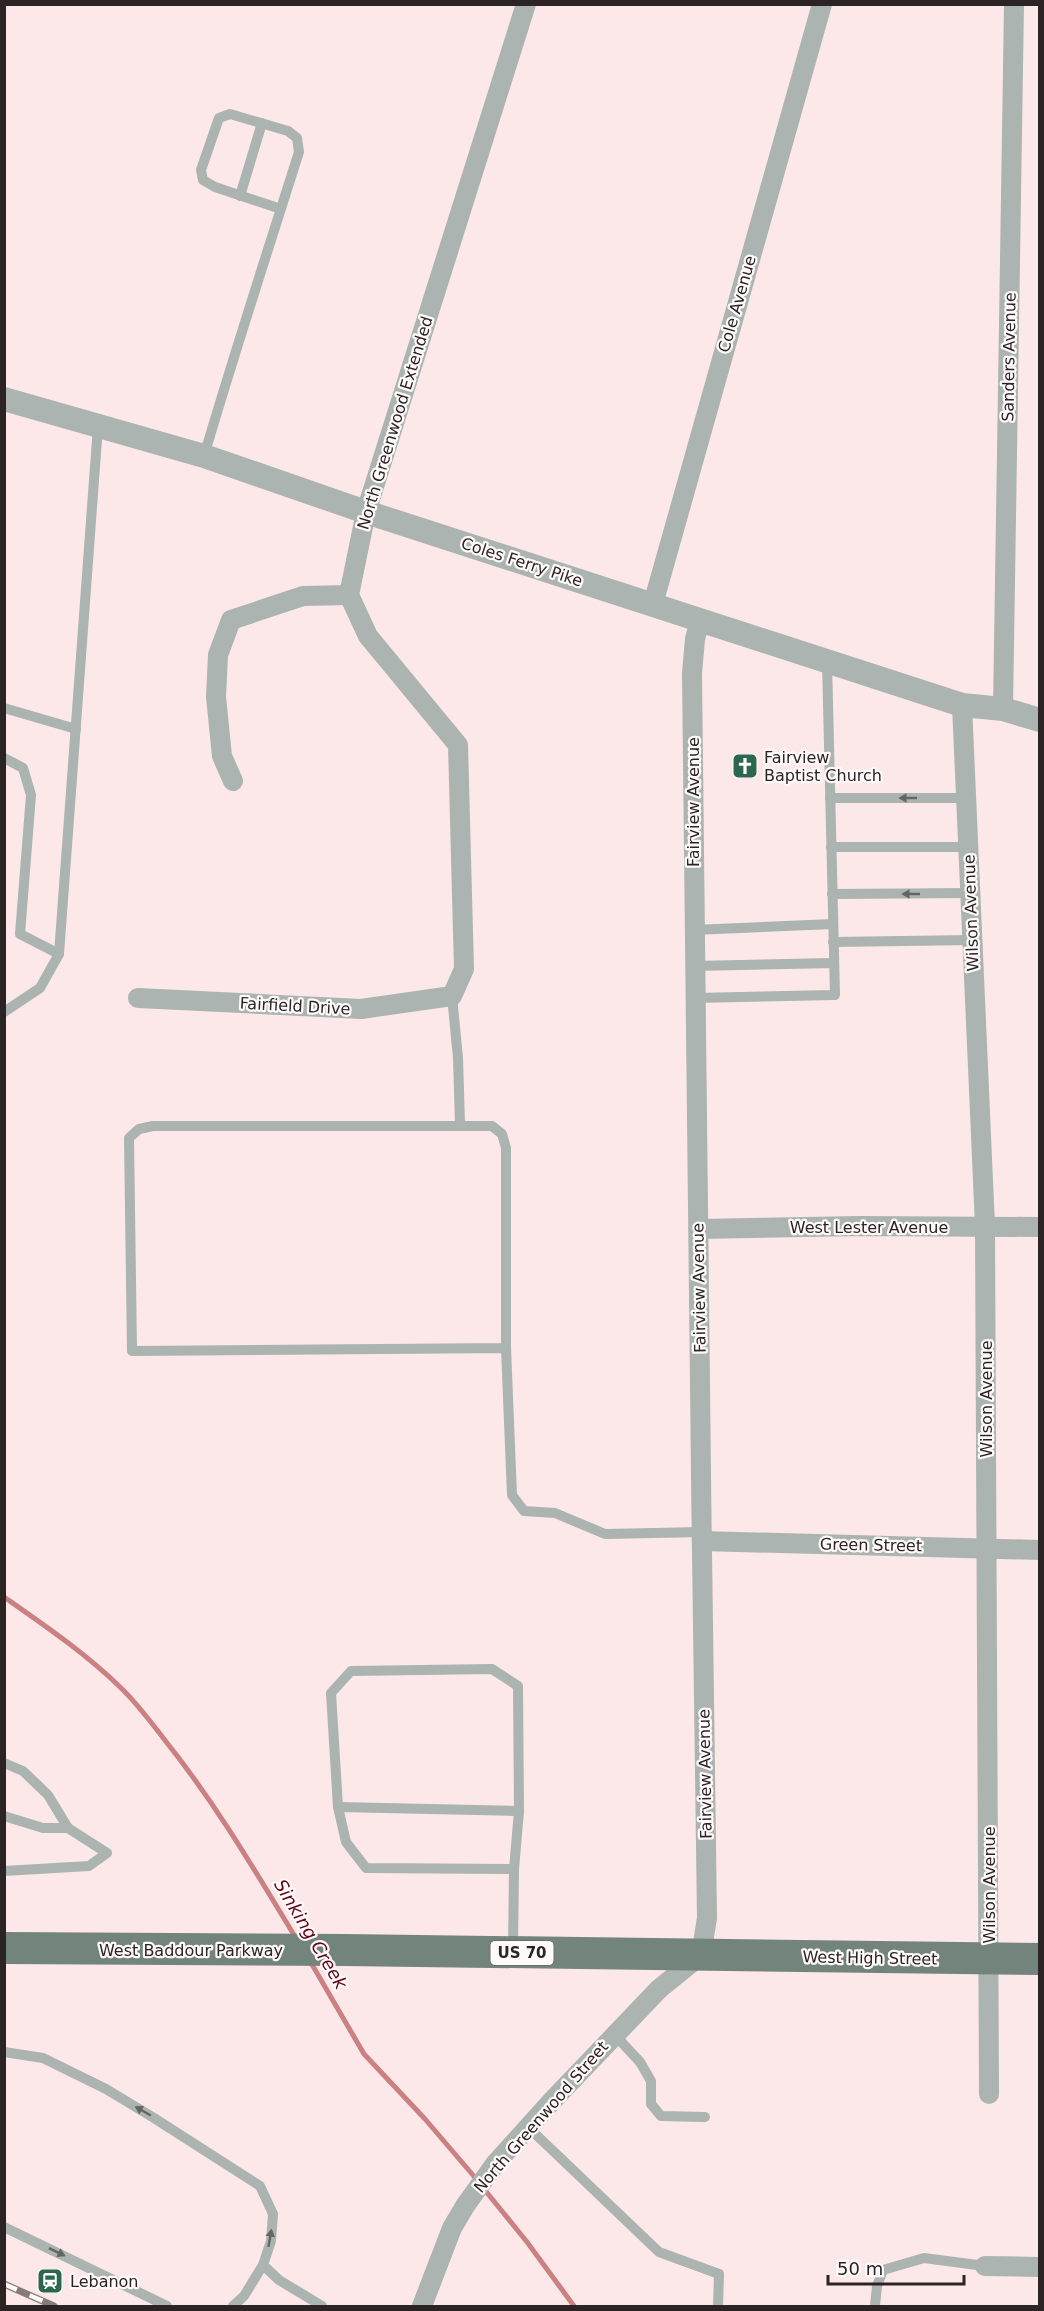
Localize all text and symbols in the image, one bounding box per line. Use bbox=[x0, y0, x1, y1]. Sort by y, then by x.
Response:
street label: Cole Avenue bbox=[714, 253, 760, 355]
street label: Sanders Avenue bbox=[998, 292, 1020, 422]
street label: North Greenwood Extended bbox=[353, 314, 437, 532]
street label: Coles Ferry Pike bbox=[459, 533, 585, 591]
street label: Fairview Avenue bbox=[684, 737, 703, 867]
place label: Fairview Baptist Church bbox=[764, 748, 882, 785]
church icon: Fairview Baptist Church bbox=[730, 751, 760, 781]
one-way arrow bbox=[898, 793, 917, 803]
street label: Wilson Avenue bbox=[959, 854, 983, 972]
one-way arrow bbox=[902, 889, 921, 899]
street label: Fairfield Drive bbox=[239, 994, 351, 1018]
street label: West Lester Avenue bbox=[790, 1218, 948, 1237]
street label: Fairview Avenue bbox=[688, 1223, 710, 1353]
street label: Wilson Avenue bbox=[977, 1340, 996, 1458]
street label: Green Street bbox=[820, 1535, 922, 1555]
street label: Fairview Avenue bbox=[694, 1709, 716, 1839]
street label: Wilson Avenue bbox=[980, 1826, 999, 1944]
water label: Sinking Creek bbox=[270, 1875, 353, 1994]
street label: West Baddour Parkway bbox=[99, 1941, 283, 1960]
road number: US 70 bbox=[490, 1941, 554, 1965]
street label: West High Street bbox=[802, 1947, 938, 1969]
street label: North Greenwood Street bbox=[470, 2037, 612, 2197]
one-way arrow bbox=[134, 2106, 151, 2116]
one-way arrow bbox=[266, 2228, 275, 2247]
one-way arrow bbox=[48, 2247, 66, 2257]
scale bar bbox=[828, 2248, 964, 2286]
text: 50 m bbox=[837, 2258, 883, 2279]
station icon: Lebanon bbox=[35, 2266, 65, 2296]
place label: Lebanon bbox=[70, 2272, 139, 2291]

